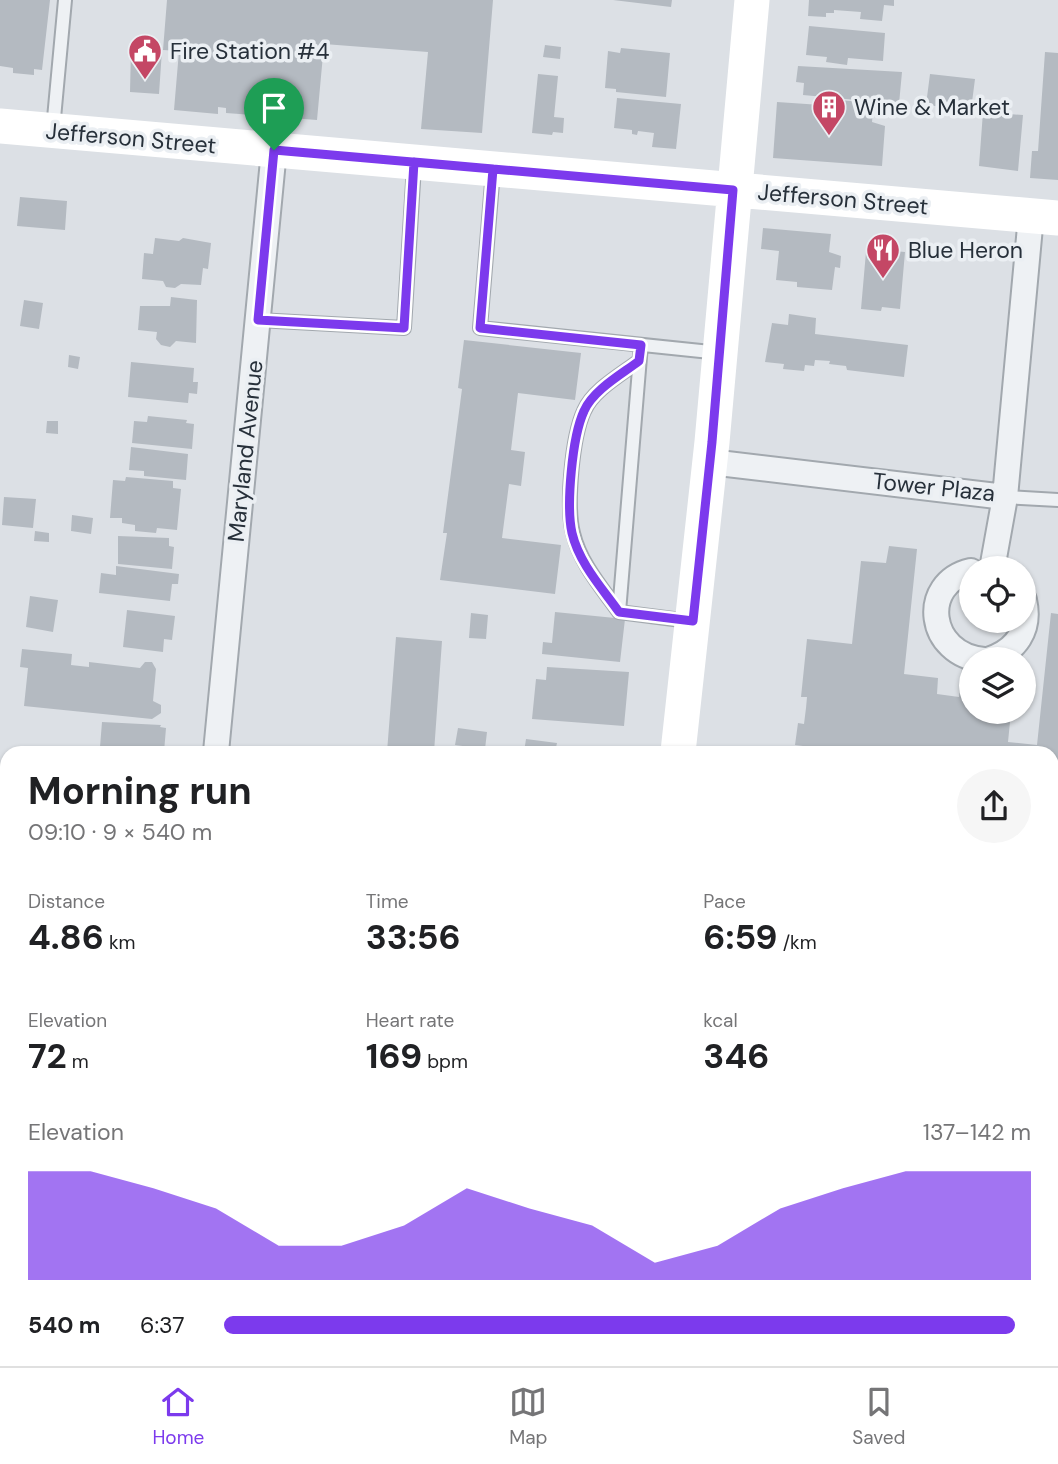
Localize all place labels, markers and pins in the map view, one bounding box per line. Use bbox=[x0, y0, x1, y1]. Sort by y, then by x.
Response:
public building icon: Fire Station #4 bbox=[126, 32, 164, 81]
place label: Fire Station #4 bbox=[170, 36, 330, 66]
pin bbox=[244, 78, 304, 150]
building icon: Wine & Market bbox=[810, 88, 848, 137]
place label: Wine & Market bbox=[854, 92, 1010, 122]
restaurant icon: Blue Heron bbox=[864, 231, 902, 280]
place label: Blue Heron bbox=[908, 235, 1023, 265]

